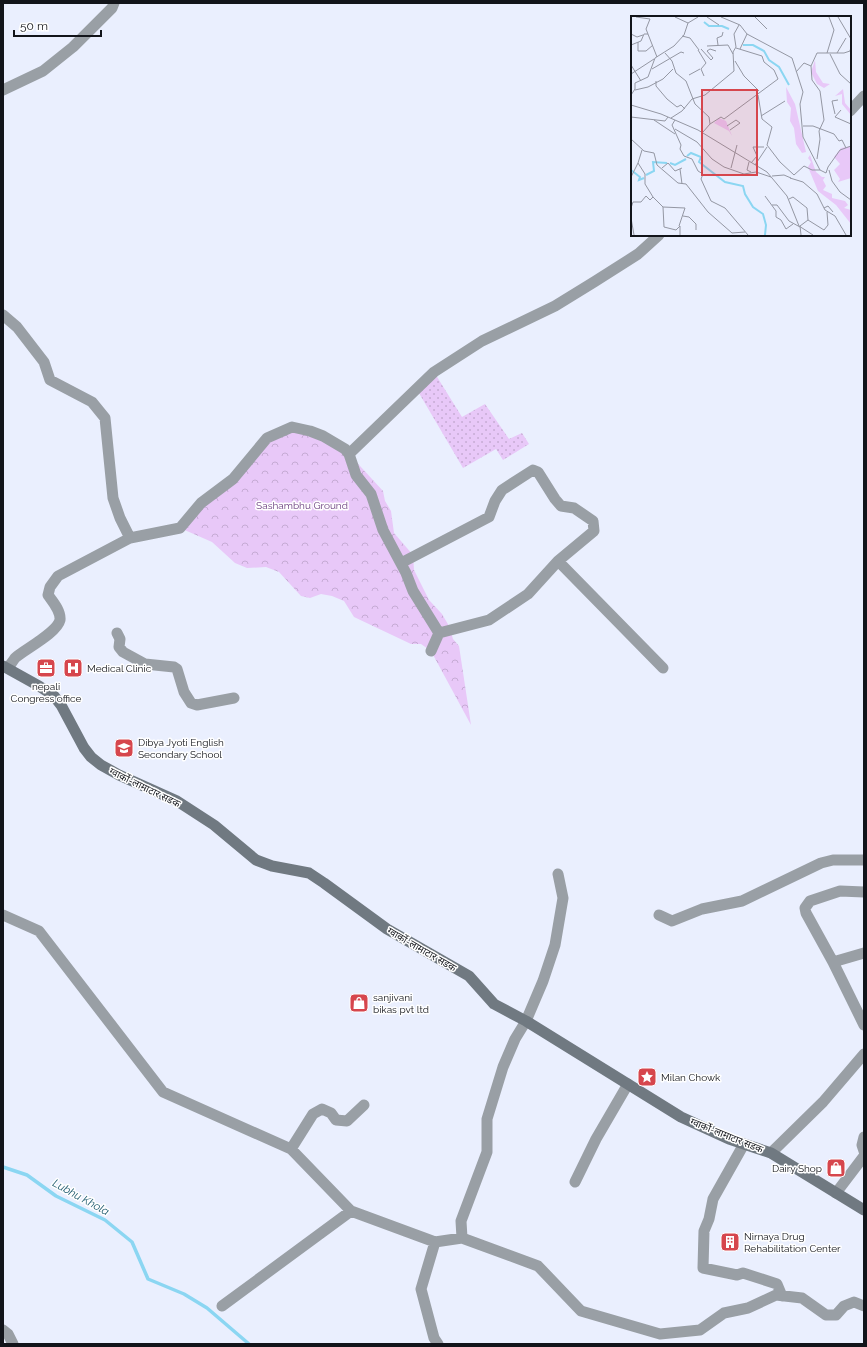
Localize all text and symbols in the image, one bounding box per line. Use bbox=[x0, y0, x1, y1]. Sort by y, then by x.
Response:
scale bar bbox=[14, 12, 101, 38]
inset map bbox=[631, 16, 851, 236]
text: 50 m bbox=[20, 19, 48, 33]
park label: Sashambhu Ground bbox=[256, 500, 348, 511]
office icon: nepali Congress office bbox=[35, 657, 57, 679]
hospital icon: Medical Clinic bbox=[62, 657, 84, 679]
place label: Medical Clinic bbox=[87, 663, 152, 674]
place label: nepali Congress office bbox=[11, 681, 82, 704]
school or university icon: Dibya Jyoti English Secondary School bbox=[113, 737, 135, 759]
place label: Dibya Jyoti English Secondary School bbox=[138, 737, 224, 760]
street label: ग्वार्को-लामाटार सडक bbox=[108, 766, 182, 810]
street label: ग्वार्को-लामाटार सडक bbox=[385, 925, 458, 974]
shop icon: sanjivani bikas pvt ltd bbox=[348, 992, 370, 1014]
place label: sanjivani bikas pvt ltd bbox=[373, 992, 429, 1015]
place icon: Milan Chowk bbox=[636, 1066, 658, 1088]
place label: Milan Chowk bbox=[661, 1072, 721, 1083]
street label: ग्वार्को-लामाटार सडक bbox=[689, 1116, 765, 1155]
shop icon: Dairy Shop bbox=[825, 1157, 847, 1179]
place label: Dairy Shop bbox=[772, 1163, 822, 1174]
water label: Lubhu Khola bbox=[50, 1177, 112, 1219]
building icon: Nirnaya Drug Rehabilitation Center bbox=[719, 1231, 741, 1253]
place label: Nirnaya Drug Rehabilitation Center bbox=[744, 1231, 841, 1254]

